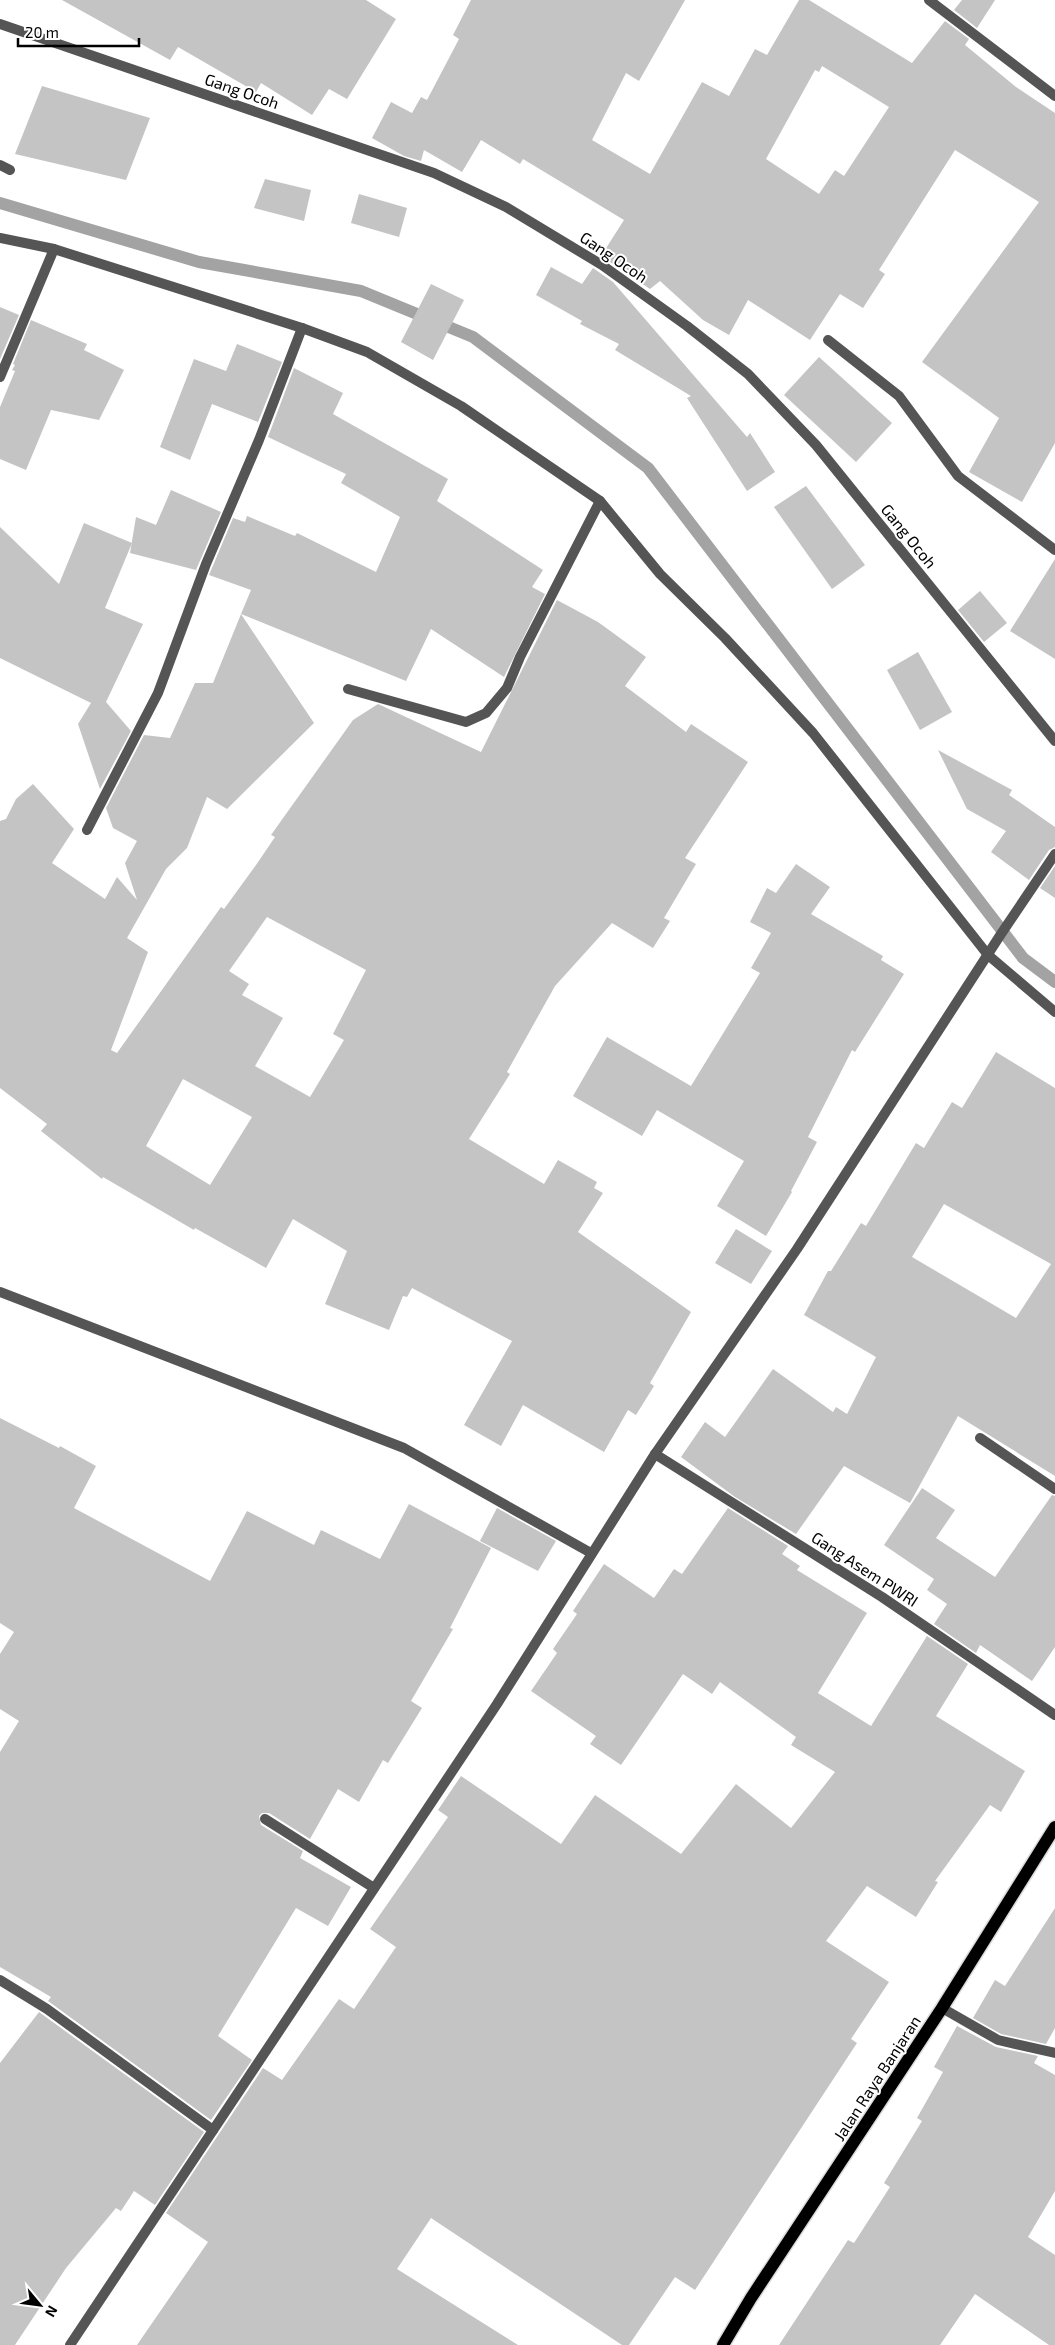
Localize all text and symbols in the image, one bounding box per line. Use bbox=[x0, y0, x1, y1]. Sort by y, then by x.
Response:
scale bar bbox=[18, 15, 139, 47]
text: 20 m bbox=[25, 23, 59, 41]
street label: Gang Ocoh bbox=[202, 69, 282, 112]
street label: Gang Ocoh bbox=[577, 227, 652, 286]
street label: Gang Ocoh bbox=[878, 500, 941, 572]
street label: Gang Asem PWRI bbox=[808, 1527, 922, 1610]
street label: Jalan Raya Banjaran bbox=[829, 2012, 925, 2144]
north arrow bbox=[15, 2280, 65, 2330]
text: N bbox=[42, 2303, 62, 2320]

